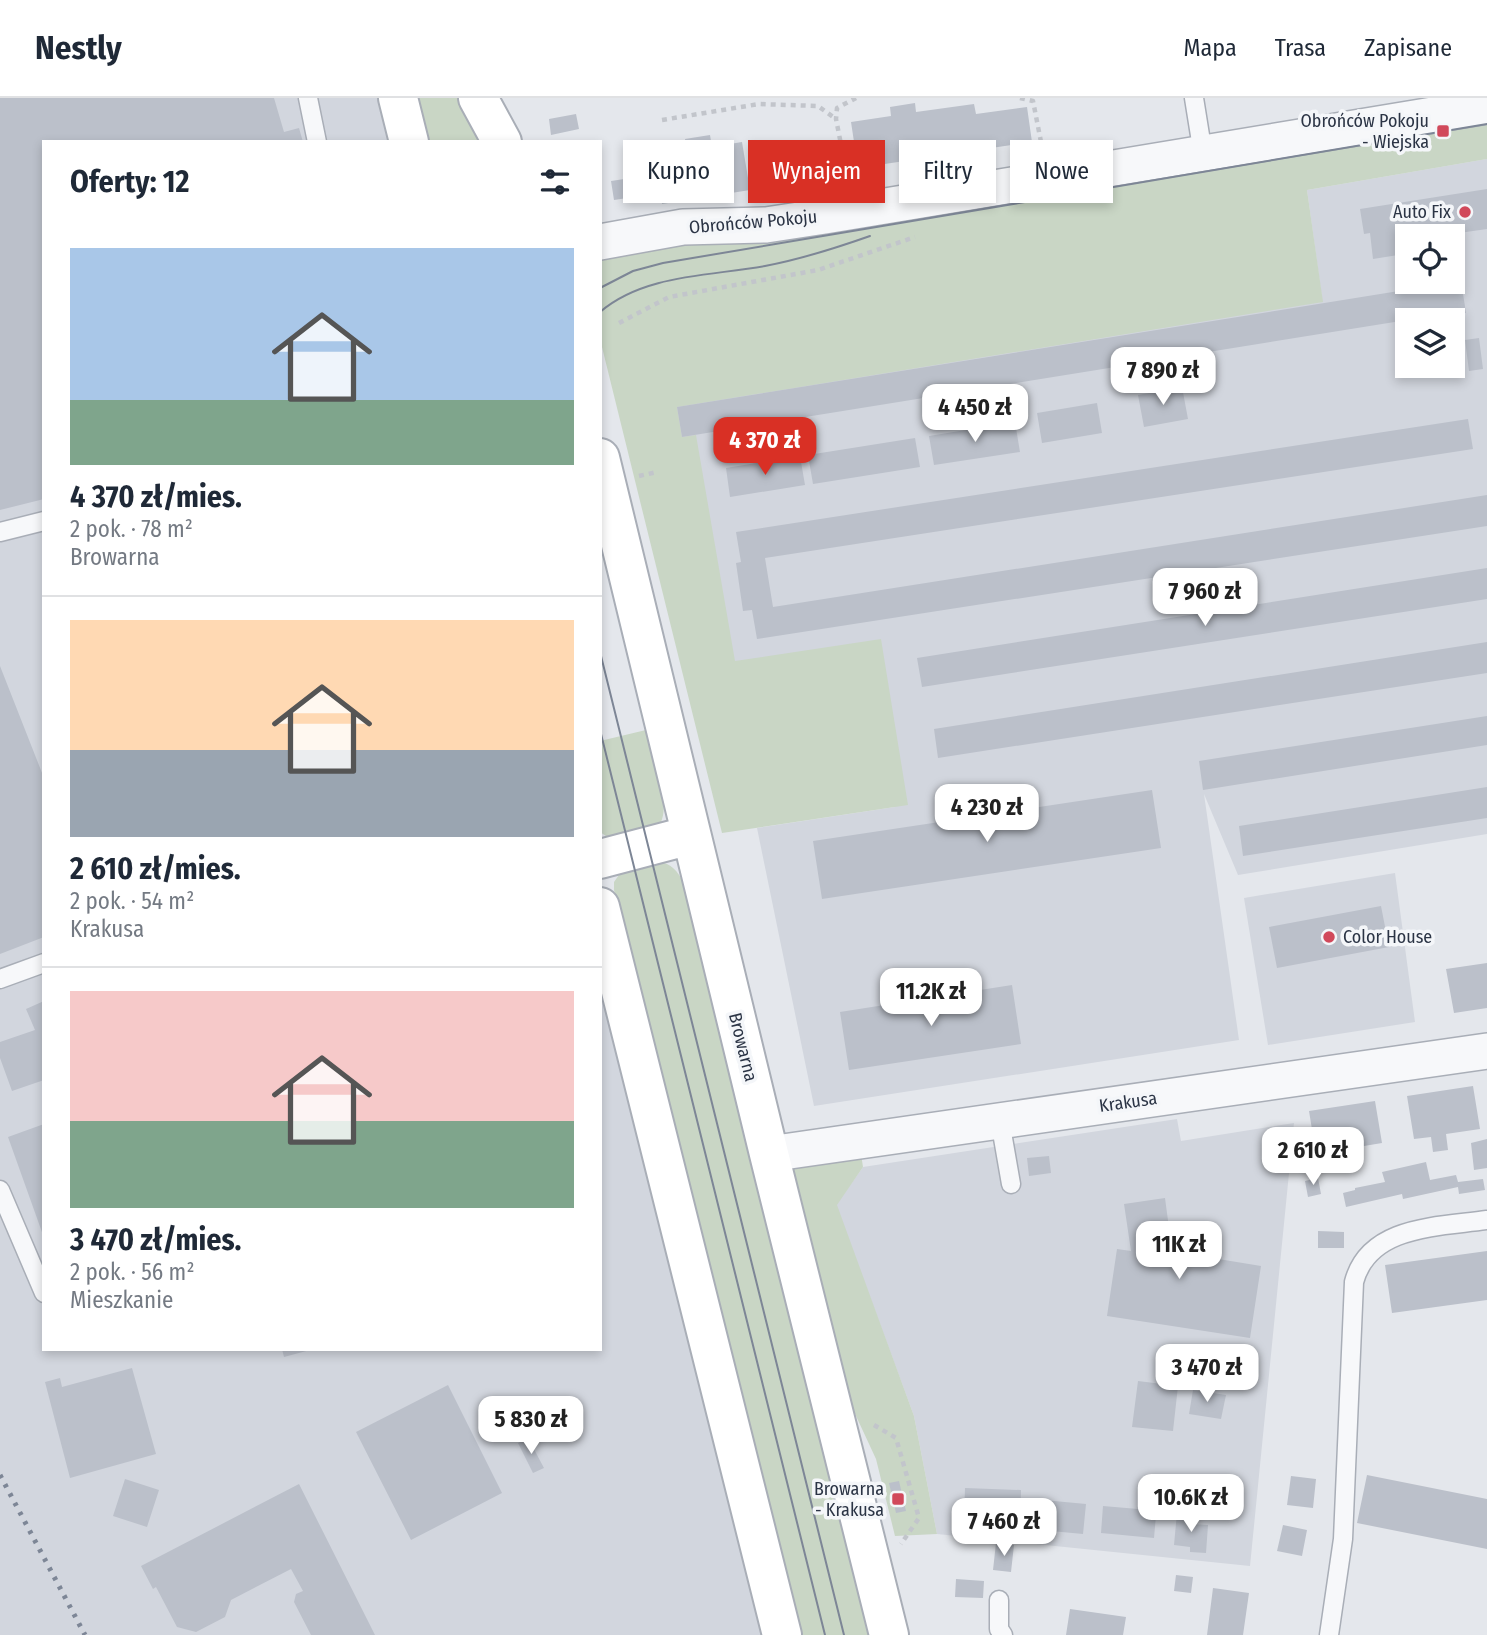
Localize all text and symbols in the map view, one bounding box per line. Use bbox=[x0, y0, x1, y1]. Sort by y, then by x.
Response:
text: Nestly bbox=[35, 28, 122, 68]
text: Mapa bbox=[1184, 34, 1237, 62]
text: Trasa bbox=[1275, 34, 1326, 62]
text: Zapisane bbox=[1364, 34, 1452, 62]
place label: Obrońców Pokoju - Wiejska bbox=[1301, 110, 1429, 153]
marker: Obrońców Pokoju - Wiejska bbox=[1435, 123, 1451, 139]
chip: Kupno bbox=[623, 140, 734, 203]
chip: Wynajem bbox=[748, 140, 885, 203]
chip: Filtry bbox=[899, 140, 996, 203]
chip: Nowe bbox=[1010, 140, 1113, 203]
icon: filters bbox=[536, 163, 574, 201]
text: Oferty: 12 bbox=[70, 164, 189, 200]
place label: Auto Fix bbox=[1393, 201, 1451, 223]
marker: Auto Fix bbox=[1457, 204, 1473, 220]
street label: Obrońców Pokoju bbox=[688, 205, 818, 239]
map controls bbox=[1395, 224, 1465, 378]
button: locate bbox=[1395, 224, 1465, 294]
icon: home bbox=[259, 294, 385, 420]
button: layers bbox=[1395, 308, 1465, 378]
pin: 7 890 zł bbox=[1091, 348, 1235, 407]
text: 7 890 zł bbox=[1127, 356, 1199, 384]
pin: 4 450 zł bbox=[903, 384, 1047, 444]
text: 4 450 zł bbox=[938, 393, 1012, 421]
pin: 4 370 zł bbox=[693, 418, 837, 477]
text: 4 370 zł bbox=[729, 426, 801, 454]
text: 4 370 zł/mies. bbox=[70, 479, 242, 515]
text: 2 pok. · 78 m² bbox=[70, 515, 193, 543]
text: Browarna bbox=[70, 543, 160, 571]
pin: 7 960 zł bbox=[1133, 568, 1277, 628]
text: 7 960 zł bbox=[1169, 577, 1241, 605]
icon: home bbox=[259, 666, 385, 792]
pin: 4 230 zł bbox=[915, 784, 1059, 844]
text: 4 230 zł bbox=[951, 793, 1023, 821]
text: 2 610 zł/mies. bbox=[70, 851, 241, 887]
text: 2 pok. · 54 m² bbox=[70, 887, 194, 915]
text: Krakusa bbox=[70, 915, 144, 943]
place label: Color House bbox=[1343, 926, 1432, 948]
marker: Color House bbox=[1321, 929, 1337, 945]
pin: 11.2K zł bbox=[859, 968, 1003, 1028]
text: 11.2K zł bbox=[896, 977, 966, 1005]
street label: Browarna bbox=[724, 1010, 762, 1084]
icon: home bbox=[259, 1037, 385, 1163]
street label: Krakusa bbox=[1098, 1087, 1158, 1117]
pin: 2 610 zł bbox=[1241, 1128, 1385, 1187]
text: 2 610 zł bbox=[1278, 1136, 1348, 1164]
text: 3 470 zł/mies. bbox=[70, 1222, 241, 1258]
pin: 11K zł bbox=[1122, 1222, 1236, 1281]
text: 11K zł bbox=[1152, 1230, 1206, 1258]
text: 2 pok. · 56 m² bbox=[70, 1258, 195, 1286]
text: Mieszkanie bbox=[70, 1286, 173, 1314]
pin: 3 470 zł bbox=[1135, 1344, 1279, 1404]
text: 3 470 zł bbox=[1172, 1353, 1242, 1381]
pin: 5 830 zł bbox=[459, 1396, 603, 1456]
text: 5 830 zł bbox=[494, 1405, 568, 1433]
pin: 10.6K zł bbox=[1119, 1474, 1263, 1534]
place label: Browarna - Krakusa bbox=[814, 1478, 884, 1521]
text: 10.6K zł bbox=[1154, 1483, 1228, 1511]
marker: Browarna - Krakusa bbox=[890, 1491, 906, 1507]
pin: 7 460 zł bbox=[932, 1498, 1076, 1558]
text: 7 460 zł bbox=[968, 1507, 1040, 1535]

